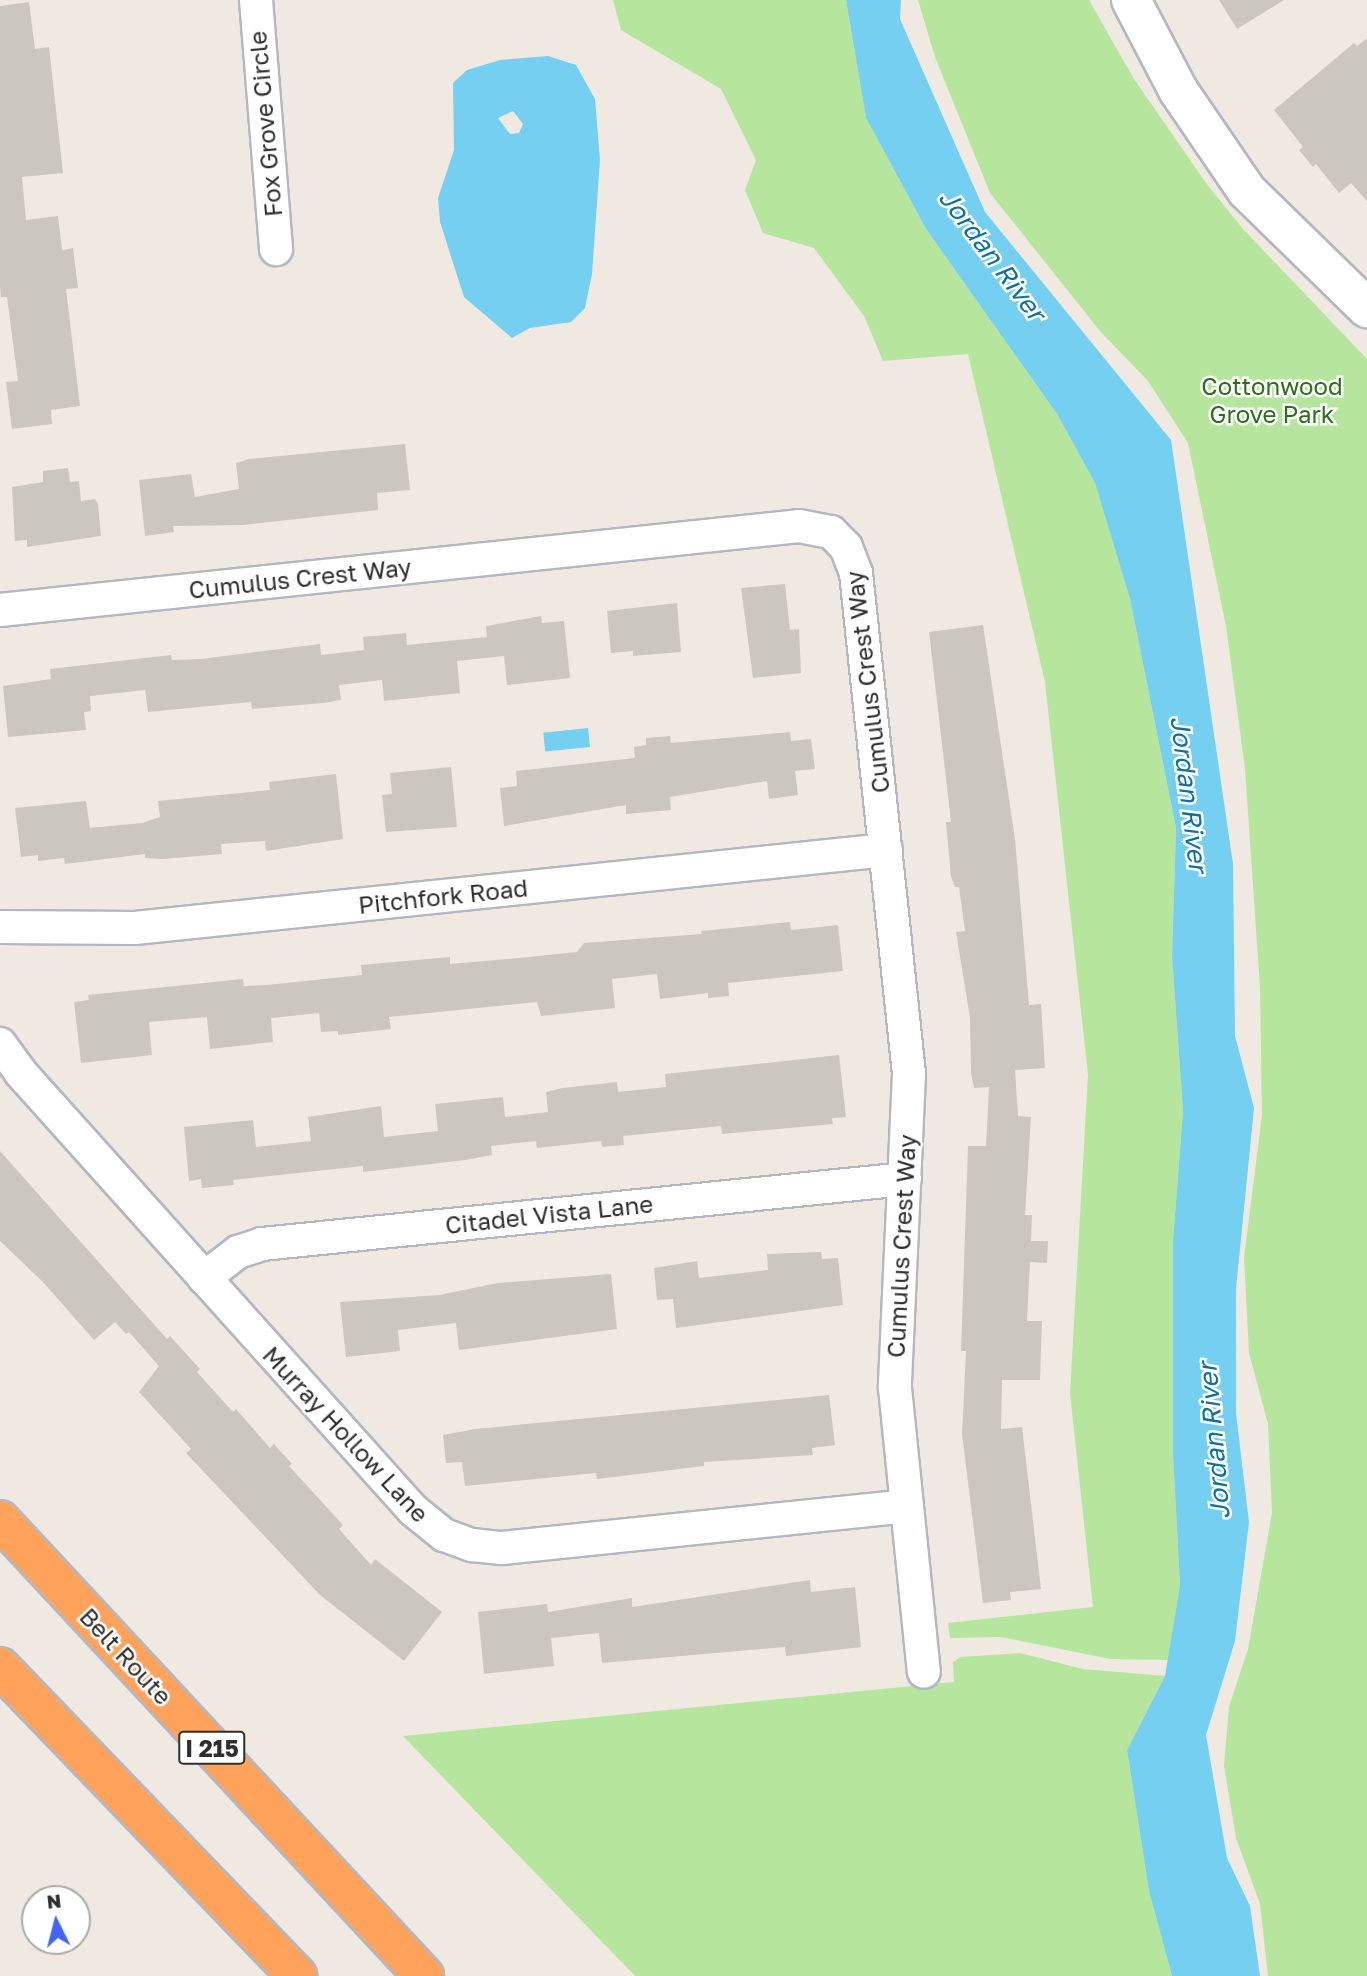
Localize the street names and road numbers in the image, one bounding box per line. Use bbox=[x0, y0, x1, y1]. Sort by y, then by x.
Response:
street label: Fox Grove Circle bbox=[243, 30, 287, 218]
street label: Cumulus Crest Way bbox=[187, 552, 413, 604]
street label: Cumulus Crest Way bbox=[839, 569, 895, 795]
street label: Pitchfork Road bbox=[357, 873, 529, 919]
street label: Cumulus Crest Way bbox=[881, 1133, 921, 1359]
street label: Citadel Vista Lane bbox=[444, 1189, 654, 1239]
street label: Murray Hollow Lane bbox=[257, 1340, 435, 1528]
street label: Belt Route bbox=[74, 1602, 178, 1710]
road number: I 215 bbox=[177, 1728, 247, 1768]

